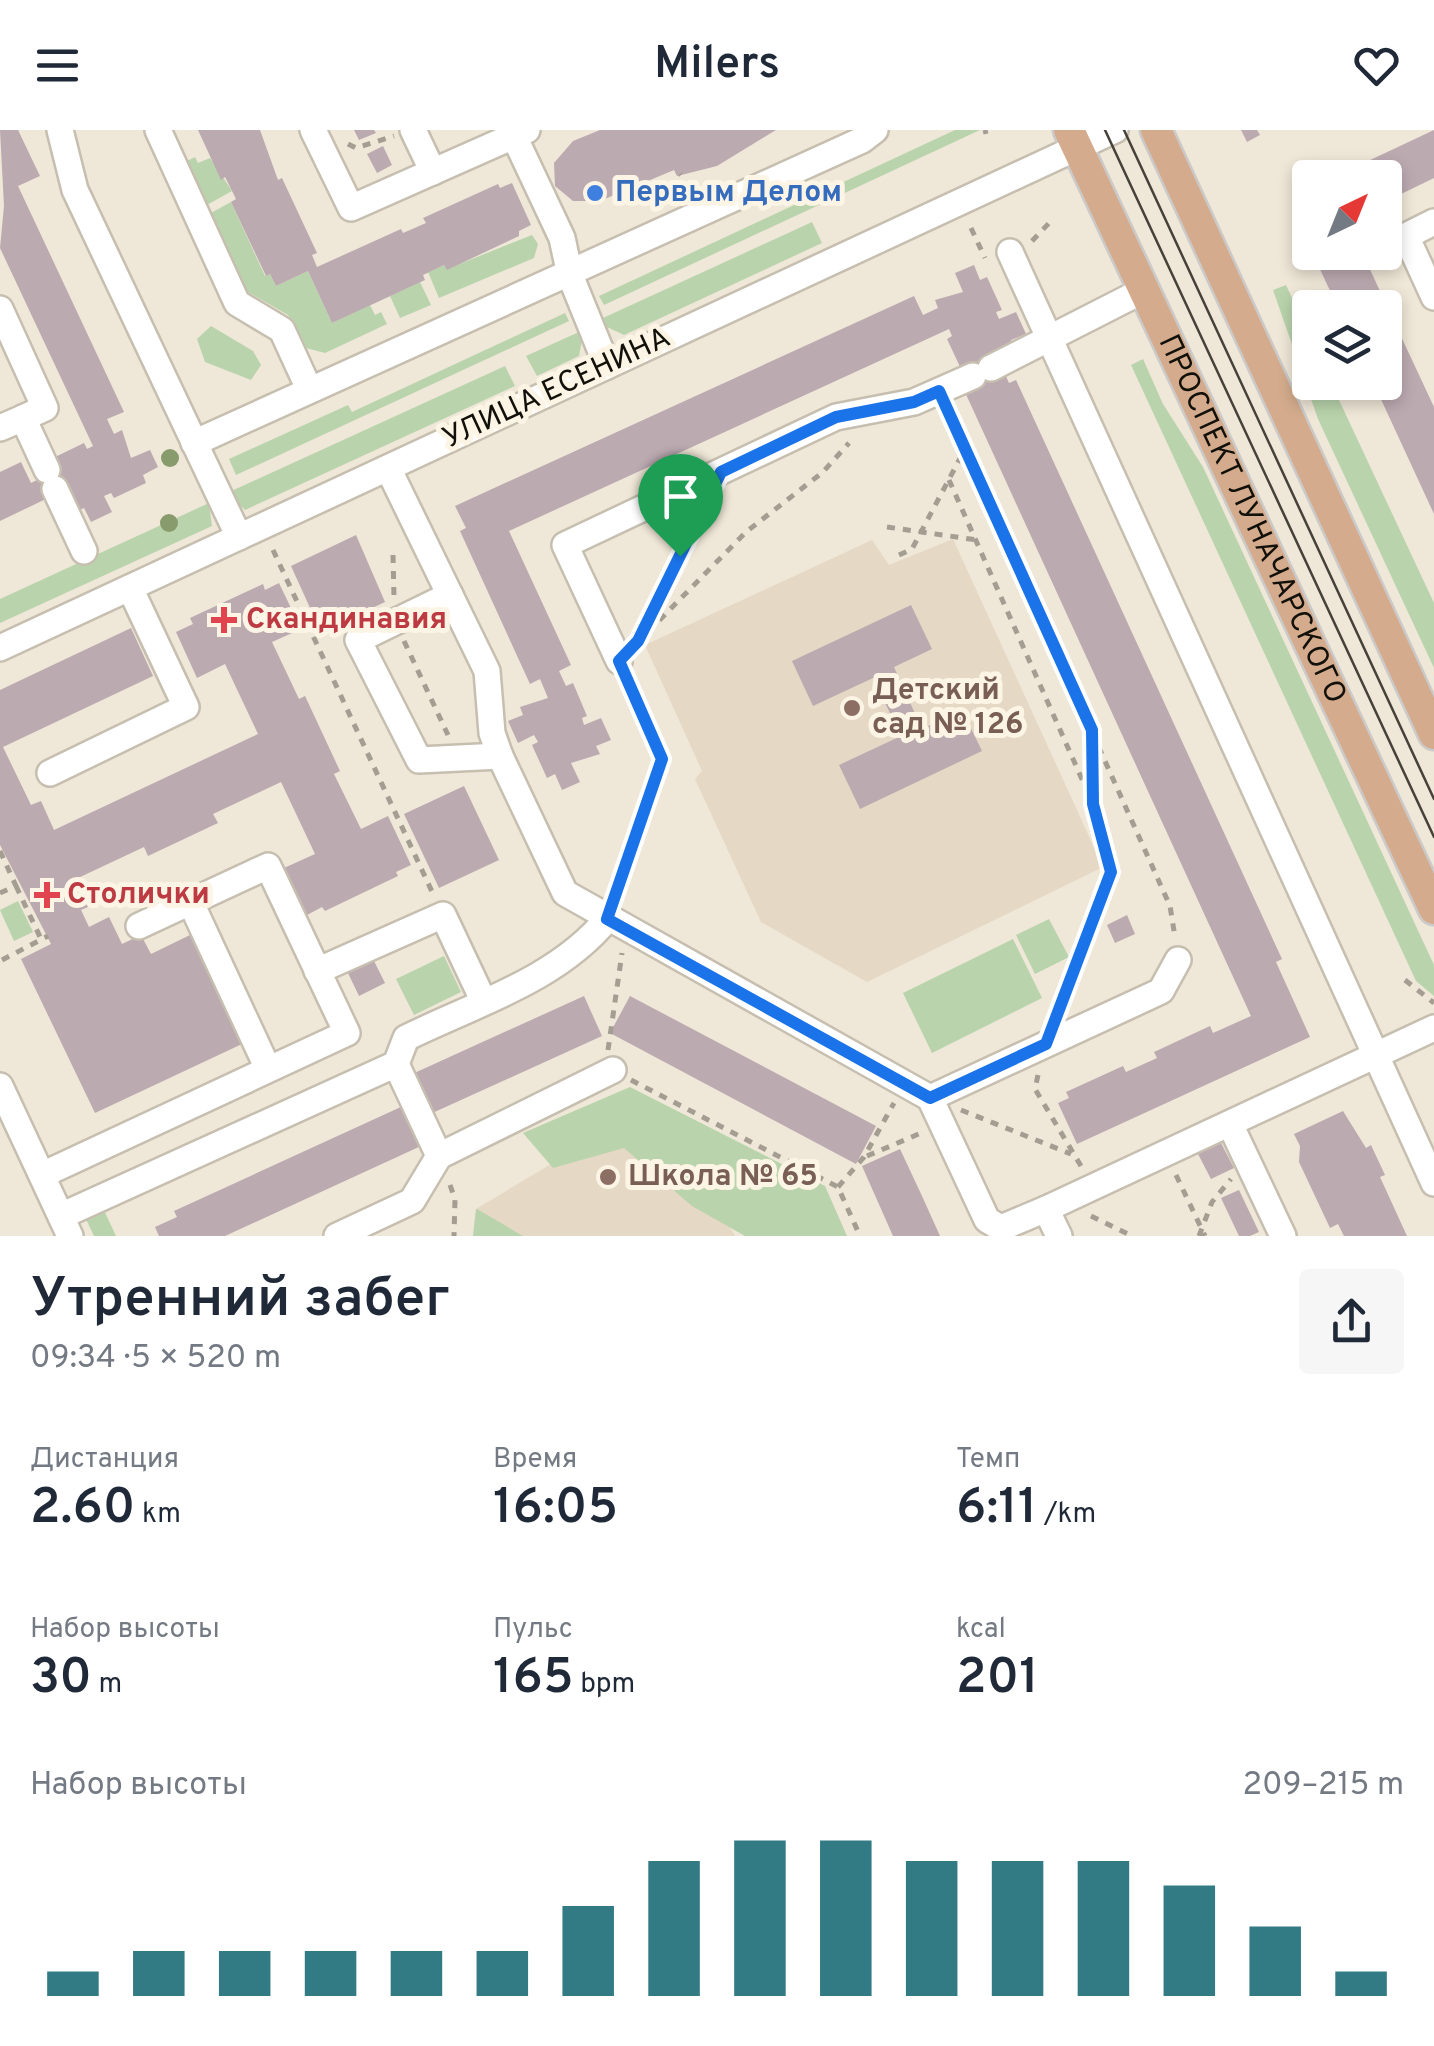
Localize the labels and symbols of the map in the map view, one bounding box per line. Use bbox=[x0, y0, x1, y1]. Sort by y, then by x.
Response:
north arrow bbox=[1292, 160, 1402, 270]
place label: Первым Делом bbox=[615, 175, 842, 212]
marker: Первым Делом bbox=[584, 182, 606, 204]
street label: УЛИЦА ЕСЕНИНА bbox=[437, 320, 677, 458]
street label: ПРОСПЕКТ ЛУНАЧАРСКОГО bbox=[1149, 329, 1354, 710]
pin bbox=[638, 454, 723, 557]
place label: Скандинавия bbox=[246, 602, 447, 639]
marker: Скандинавия bbox=[211, 607, 237, 633]
place label: Детский сад № 126 bbox=[872, 673, 1023, 744]
marker: Детский сад № 126 bbox=[841, 697, 863, 719]
place label: Столички bbox=[67, 877, 210, 914]
marker: Столички bbox=[36, 884, 58, 906]
place label: Школа № 65 bbox=[628, 1159, 818, 1196]
marker: Школа № 65 bbox=[597, 1166, 619, 1188]

